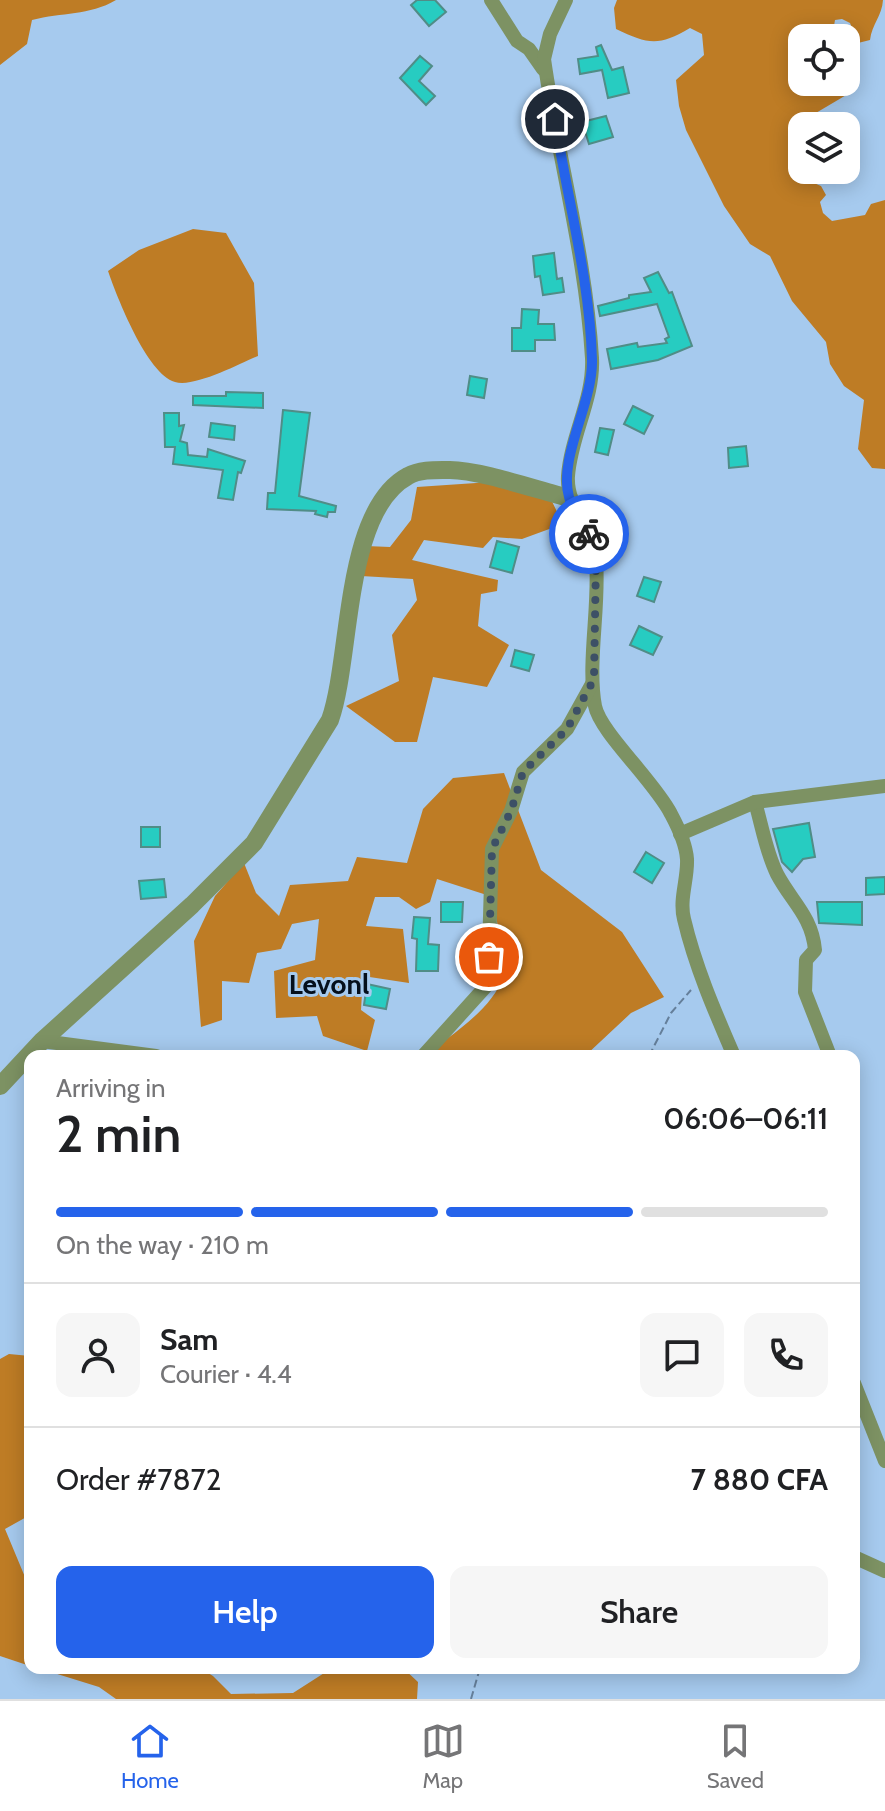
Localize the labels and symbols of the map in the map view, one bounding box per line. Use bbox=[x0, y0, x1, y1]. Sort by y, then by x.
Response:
pin bbox=[521, 85, 589, 153]
courier bbox=[549, 494, 629, 574]
pin bbox=[455, 923, 523, 991]
district label: Levonl bbox=[289, 967, 369, 1001]

